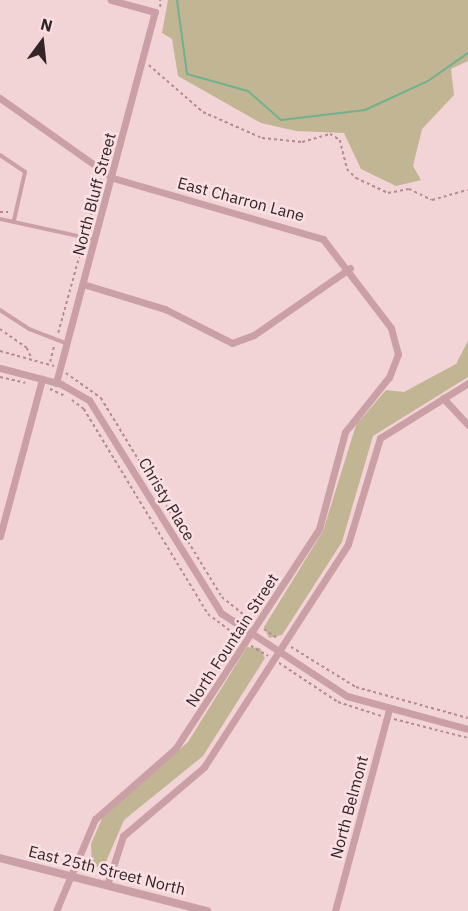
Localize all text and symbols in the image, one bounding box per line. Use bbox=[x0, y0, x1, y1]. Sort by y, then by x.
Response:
north arrow bbox=[12, 12, 72, 72]
text: N bbox=[38, 13, 55, 36]
street label: North Bluff Street bbox=[68, 130, 120, 258]
street label: East Charron Lane bbox=[176, 173, 306, 225]
street label: Christy Place bbox=[135, 454, 199, 544]
street label: North Fountain Street bbox=[182, 570, 282, 710]
street label: North Belmont bbox=[326, 753, 372, 861]
street label: East 25th Street North bbox=[26, 841, 188, 899]

